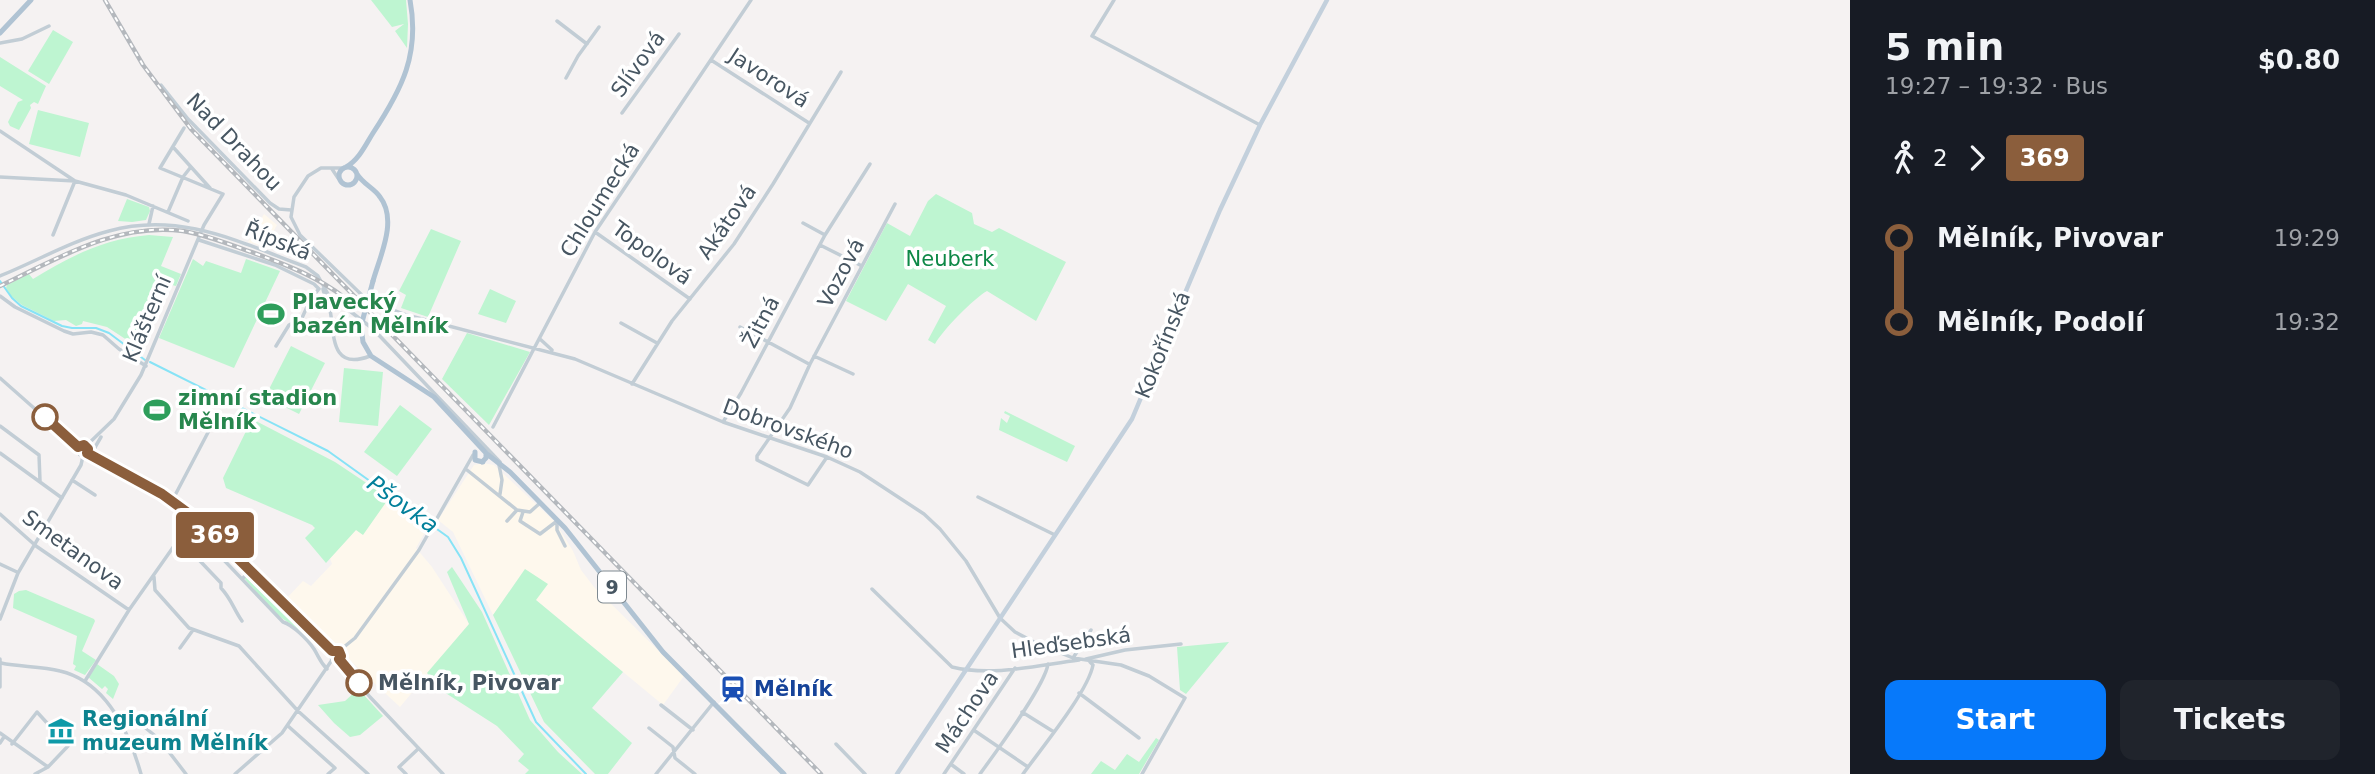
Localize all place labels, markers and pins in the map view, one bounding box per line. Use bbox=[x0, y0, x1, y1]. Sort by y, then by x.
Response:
place label: Plavecký bazén Mělník bbox=[292, 290, 449, 338]
sports icon: Plavecký bazén Mělník bbox=[256, 299, 286, 329]
place label: zimní stadion Mělník bbox=[178, 386, 337, 434]
sports icon: zimní stadion Mělník bbox=[142, 395, 172, 425]
unlabelled marker bbox=[32, 404, 58, 430]
marker: Mělník, Pivovar bbox=[346, 670, 372, 696]
place label: Mělník, Pivovar bbox=[378, 671, 561, 695]
station icon: Mělník bbox=[718, 674, 748, 704]
place label: Mělník bbox=[754, 677, 833, 701]
place label: Regionální muzeum Mělník bbox=[82, 707, 269, 755]
museum icon: Regionální muzeum Mělník bbox=[46, 716, 76, 746]

